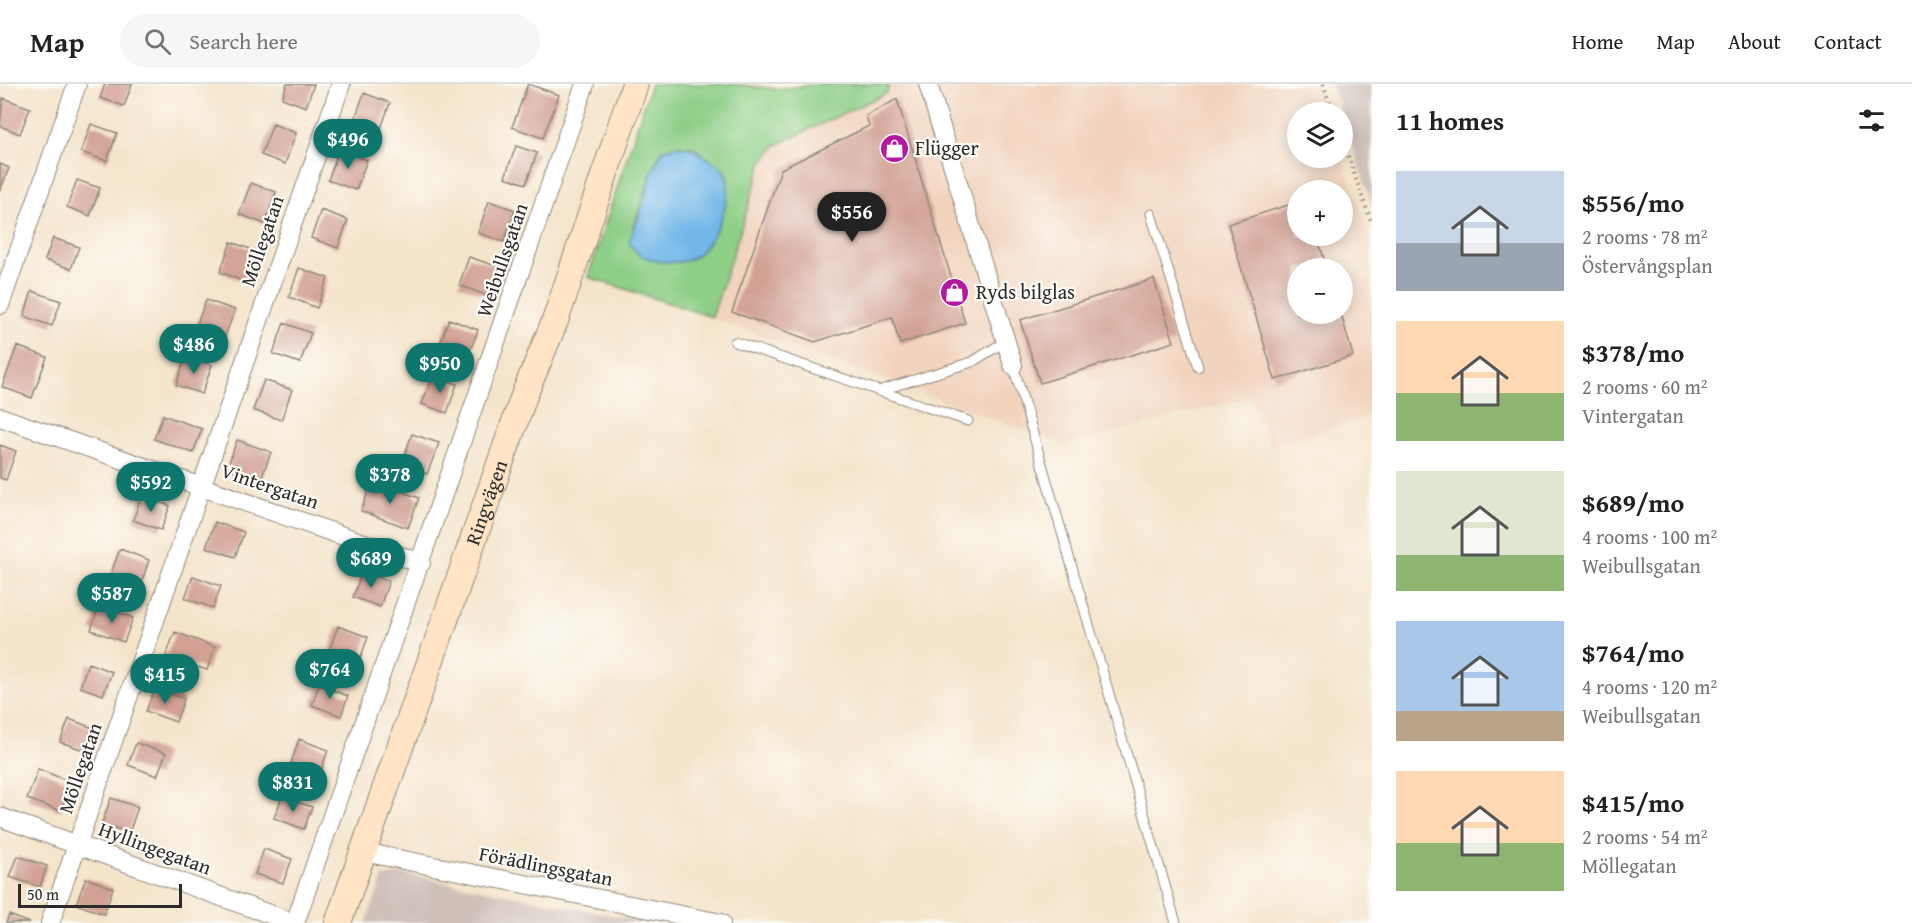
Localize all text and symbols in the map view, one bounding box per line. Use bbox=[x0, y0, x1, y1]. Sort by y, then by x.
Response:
search box bbox=[120, 14, 540, 68]
text: Map bbox=[30, 21, 84, 62]
icon: search bbox=[141, 25, 174, 58]
text: Search here bbox=[189, 25, 298, 57]
text: Home bbox=[1572, 26, 1623, 57]
text: Map bbox=[1656, 26, 1695, 57]
text: About bbox=[1728, 26, 1781, 57]
text: Contact bbox=[1814, 26, 1882, 57]
text: 11 homes bbox=[1396, 101, 1504, 140]
map controls bbox=[1287, 102, 1353, 324]
button: layers bbox=[1287, 102, 1353, 168]
icon: filters bbox=[1855, 104, 1888, 137]
pin: $496 bbox=[312, 119, 384, 170]
text: $496 bbox=[327, 124, 369, 153]
shop icon: Flügger bbox=[878, 132, 910, 164]
place label: Flügger bbox=[915, 133, 979, 162]
button: + bbox=[1287, 180, 1353, 246]
text: $556/mo bbox=[1582, 183, 1684, 222]
street label: Möllegatan bbox=[232, 191, 291, 290]
pin: $556 bbox=[816, 192, 888, 243]
icon: home bbox=[1444, 195, 1516, 267]
text: $556 bbox=[831, 197, 873, 226]
street label: Weibullsgatan bbox=[468, 199, 535, 321]
text: 2 rooms · 78 m² bbox=[1582, 222, 1708, 251]
text: Östervångsplan bbox=[1582, 251, 1712, 280]
button: − bbox=[1287, 258, 1353, 324]
shop icon: Ryds bilglas bbox=[939, 276, 971, 308]
place label: Ryds bilglas bbox=[976, 277, 1075, 306]
pin: $486 bbox=[158, 324, 230, 375]
text: $486 bbox=[173, 329, 215, 358]
text: $378/mo bbox=[1582, 333, 1684, 372]
pin: $950 bbox=[404, 343, 476, 394]
icon: home bbox=[1444, 345, 1516, 417]
text: $950 bbox=[419, 348, 461, 377]
text: 2 rooms · 60 m² bbox=[1582, 372, 1708, 401]
text: Vintergatan bbox=[1582, 401, 1684, 430]
pin: $378 bbox=[354, 454, 426, 505]
street label: Vintergatan bbox=[217, 455, 323, 516]
street label: Ringvägen bbox=[458, 456, 514, 549]
text: $378 bbox=[369, 459, 411, 488]
pin: $592 bbox=[115, 462, 187, 513]
text: $592 bbox=[130, 467, 172, 496]
text: $689/mo bbox=[1582, 483, 1684, 522]
icon: home bbox=[1444, 495, 1516, 567]
text: 4 rooms · 100 m² bbox=[1582, 522, 1717, 551]
pin: $689 bbox=[335, 538, 407, 589]
text: $689 bbox=[350, 543, 392, 572]
text: Weibullsgatan bbox=[1582, 551, 1701, 580]
pin: $587 bbox=[76, 573, 148, 624]
text: $587 bbox=[91, 578, 133, 607]
text: $764/mo bbox=[1582, 633, 1684, 672]
icon: home bbox=[1444, 645, 1516, 717]
pin: $764 bbox=[294, 649, 366, 700]
pin: $415 bbox=[129, 654, 201, 705]
text: $764 bbox=[309, 654, 351, 683]
text: $415 bbox=[144, 659, 186, 688]
text: 4 rooms · 120 m² bbox=[1582, 672, 1717, 701]
text: Weibullsgatan bbox=[1582, 701, 1701, 730]
street label: Möllegatan bbox=[50, 718, 109, 817]
pin: $831 bbox=[257, 762, 329, 813]
text: $831 bbox=[272, 767, 314, 796]
text: $415/mo bbox=[1582, 783, 1684, 822]
icon: home bbox=[1444, 795, 1516, 867]
street label: Hyllingegatan bbox=[95, 814, 215, 881]
text: 2 rooms · 54 m² bbox=[1582, 822, 1708, 851]
street label: Förädlingsgatan bbox=[477, 838, 616, 893]
text: Möllegatan bbox=[1582, 851, 1676, 880]
scale bar bbox=[18, 881, 182, 908]
text: 50 m bbox=[27, 882, 59, 906]

